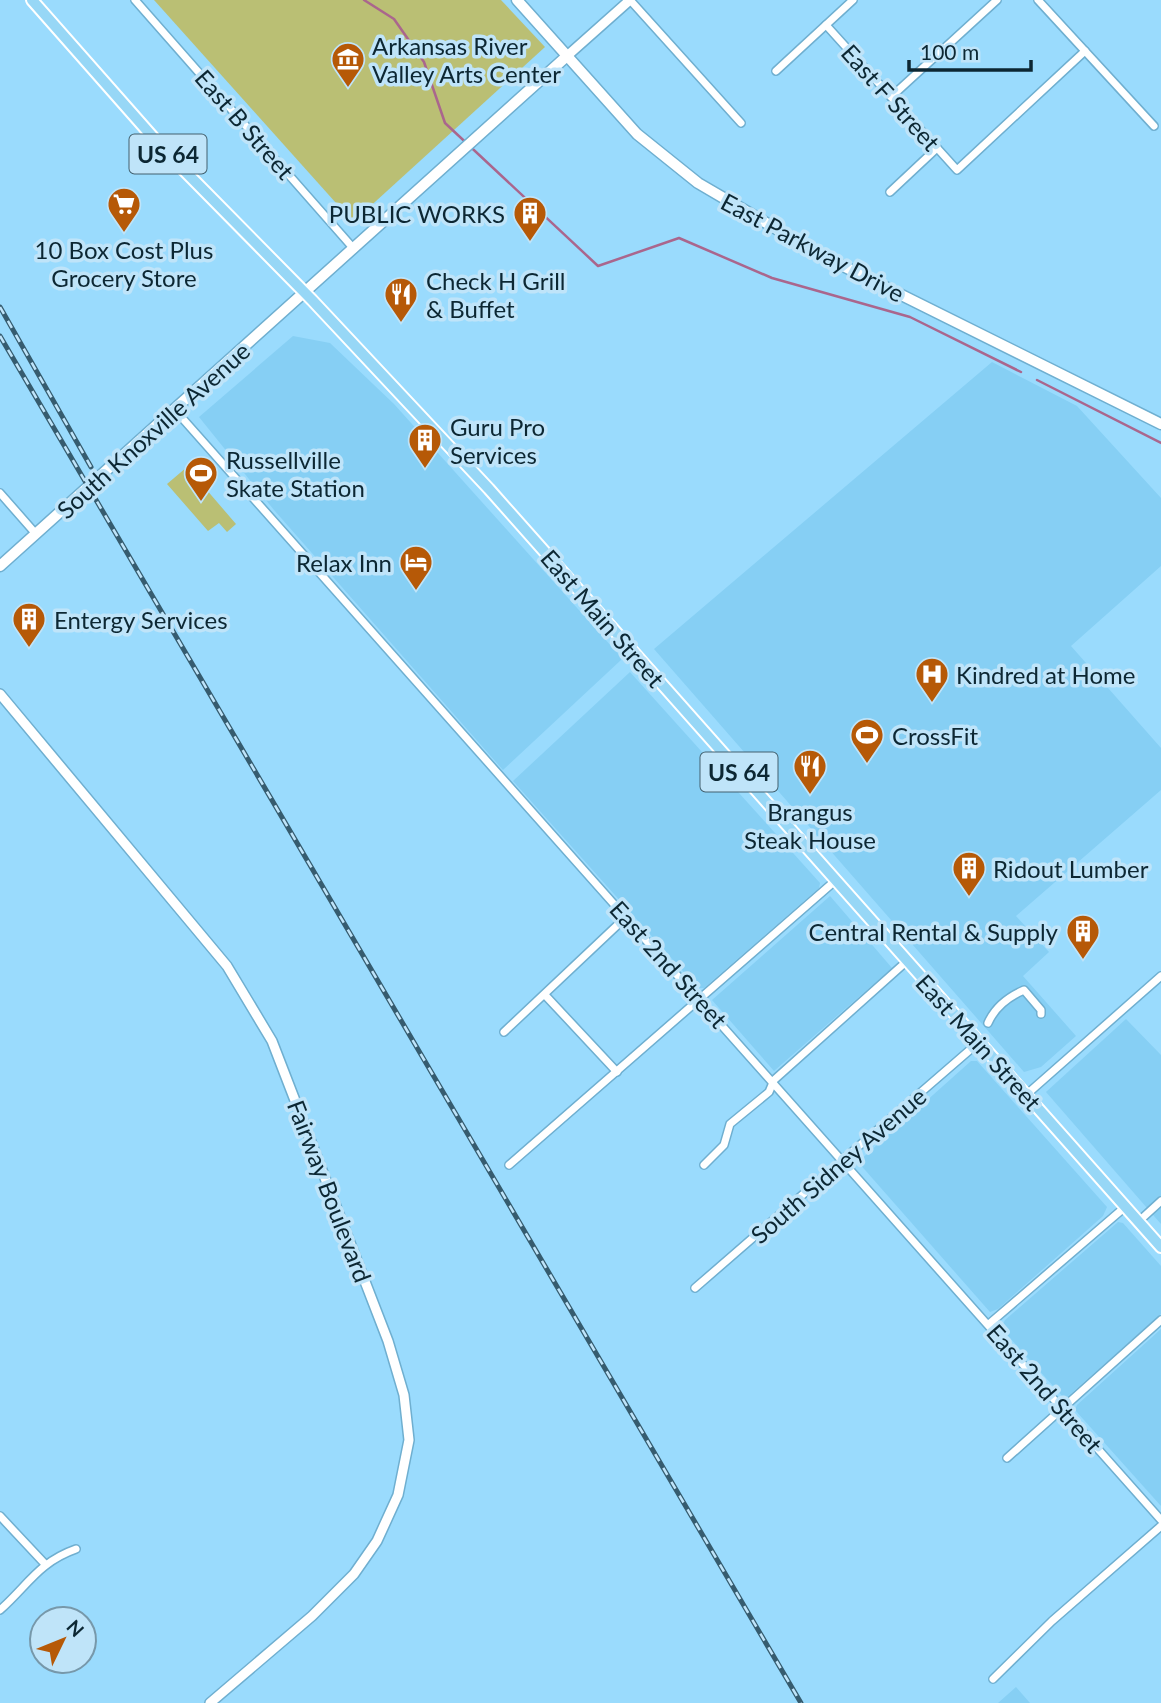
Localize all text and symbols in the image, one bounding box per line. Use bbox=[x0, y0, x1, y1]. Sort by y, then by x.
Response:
scale bar bbox=[909, 28, 1032, 72]
place label: Arkansas River Valley Arts Center bbox=[372, 31, 561, 88]
street label: East F Street bbox=[836, 38, 947, 156]
text: 100 m bbox=[920, 39, 979, 64]
museum icon: Arkansas River Valley Arts Center bbox=[329, 40, 367, 89]
street label: East B Street bbox=[190, 63, 301, 185]
road number: US 64 bbox=[130, 134, 206, 174]
supermarket icon: 10 Box Cost Plus Grocery Store bbox=[105, 185, 143, 234]
street label: East Parkway Drive bbox=[716, 187, 910, 307]
building icon: PUBLIC WORKS bbox=[511, 194, 549, 243]
place label: PUBLIC WORKS bbox=[329, 199, 505, 228]
place label: 10 Box Cost Plus Grocery Store bbox=[35, 235, 213, 292]
place label: Check H Grill & Buffet bbox=[426, 266, 566, 323]
restaurant icon: Check H Grill & Buffet bbox=[382, 275, 420, 324]
street label: South Knoxville Avenue bbox=[51, 336, 255, 524]
place label: Guru Pro Services bbox=[450, 412, 545, 469]
building icon: Guru Pro Services bbox=[406, 421, 444, 470]
place label: Russellville Skate Station bbox=[226, 445, 365, 502]
sports icon: Russellville Skate Station bbox=[182, 454, 220, 503]
hotel icon: Relax Inn bbox=[397, 543, 435, 592]
street label: East Main Street bbox=[535, 543, 671, 693]
place label: Relax Inn bbox=[296, 548, 392, 577]
building icon: Entergy Services bbox=[10, 600, 48, 649]
place label: Entergy Services bbox=[54, 605, 228, 634]
hospital icon: Kindred at Home bbox=[913, 655, 951, 704]
place label: Kindred at Home bbox=[956, 660, 1136, 689]
sports icon: CrossFit bbox=[848, 716, 886, 765]
place label: CrossFit bbox=[892, 721, 979, 750]
restaurant icon: Brangus Steak House bbox=[791, 747, 829, 796]
road number: US 64 bbox=[700, 752, 778, 792]
place label: Brangus Steak House bbox=[744, 797, 876, 854]
building icon: Ridout Lumber bbox=[950, 849, 988, 898]
place label: Ridout Lumber bbox=[993, 854, 1149, 883]
street label: East 2nd Street bbox=[604, 895, 734, 1034]
building icon: Central Rental & Supply bbox=[1064, 912, 1102, 961]
place label: Central Rental & Supply bbox=[809, 917, 1059, 946]
street label: East Main Street bbox=[910, 968, 1048, 1116]
street label: South Sidney Avenue bbox=[745, 1081, 931, 1249]
street label: Fairway Boulevard bbox=[282, 1096, 378, 1286]
street label: East 2nd Street bbox=[981, 1318, 1109, 1459]
north arrow bbox=[28, 1605, 98, 1675]
text: N bbox=[62, 1615, 89, 1641]

